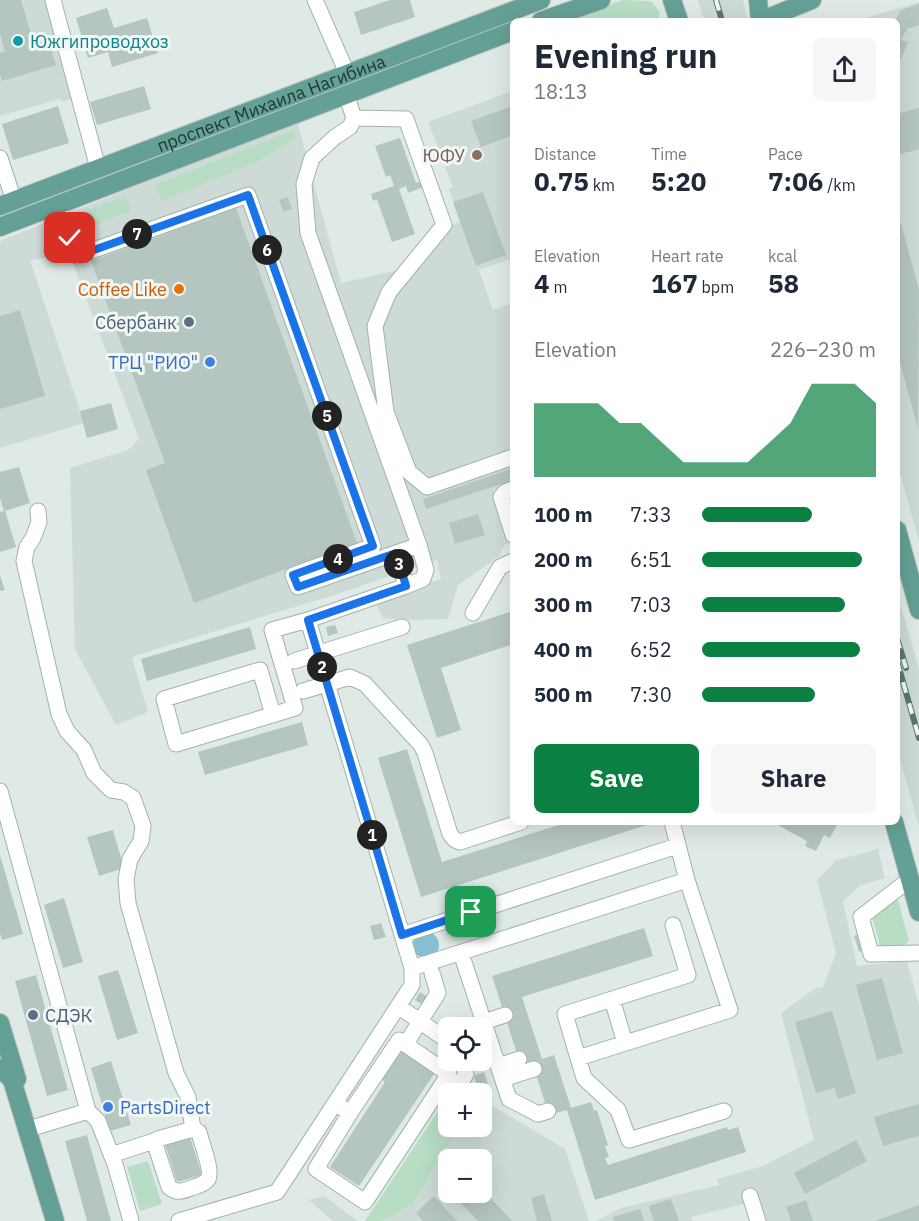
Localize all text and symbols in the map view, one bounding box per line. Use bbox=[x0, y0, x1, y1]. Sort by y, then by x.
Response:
place label: Южгипроводхоз bbox=[30, 30, 169, 53]
marker: Южгипроводхоз bbox=[11, 34, 25, 48]
text: Evening run bbox=[534, 34, 718, 77]
button: share bbox=[813, 38, 876, 101]
street label: проспект Михаила Нагибина bbox=[153, 49, 389, 157]
text: 18:13 bbox=[534, 78, 588, 105]
place label: ЮФУ bbox=[422, 144, 465, 167]
text: Distance bbox=[534, 144, 596, 164]
text: Time bbox=[651, 144, 687, 164]
text: Pace bbox=[768, 144, 803, 164]
marker: ЮФУ bbox=[470, 148, 484, 162]
text: 0.75 bbox=[534, 164, 589, 198]
text: 5:20 bbox=[651, 164, 706, 198]
text: 7:06 bbox=[768, 164, 823, 198]
text: km bbox=[589, 175, 615, 195]
text: /km bbox=[823, 175, 856, 195]
pin bbox=[44, 212, 95, 263]
pin: 7 bbox=[122, 219, 152, 249]
icon: check bbox=[53, 221, 86, 254]
text: 7 bbox=[132, 224, 142, 244]
pin: 6 bbox=[252, 235, 282, 265]
text: 6 bbox=[262, 240, 272, 260]
text: Elevation bbox=[534, 246, 600, 266]
text: Heart rate bbox=[651, 246, 724, 266]
text: kcal bbox=[768, 246, 797, 266]
text: 4 bbox=[534, 266, 550, 300]
text: 167 bbox=[651, 266, 698, 300]
text: 58 bbox=[768, 266, 799, 300]
text: m bbox=[550, 277, 567, 297]
text: bpm bbox=[698, 277, 734, 297]
place label: Coffee Like bbox=[78, 278, 167, 301]
marker: Coffee Like bbox=[172, 282, 186, 296]
place label: Сбербанк bbox=[95, 311, 177, 334]
marker: Сбербанк bbox=[182, 315, 196, 329]
text: Elevation bbox=[534, 336, 617, 363]
text: 226–230 m bbox=[770, 336, 876, 363]
place label: ТРЦ "РИО" bbox=[108, 351, 198, 374]
marker: ТРЦ "РИО" bbox=[203, 355, 217, 369]
pin: 5 bbox=[312, 401, 342, 431]
text: 5 bbox=[322, 406, 332, 426]
text: 100 m bbox=[534, 501, 593, 528]
text: 7:33 bbox=[630, 501, 672, 528]
pin: 4 bbox=[323, 544, 353, 574]
text: 200 m bbox=[534, 546, 593, 573]
text: 6:51 bbox=[630, 546, 672, 573]
text: 4 bbox=[333, 549, 343, 569]
pin: 3 bbox=[384, 549, 414, 579]
text: 3 bbox=[394, 554, 404, 574]
text: 300 m bbox=[534, 591, 593, 618]
text: 7:03 bbox=[630, 591, 672, 618]
text: 400 m bbox=[534, 636, 593, 663]
text: 6:52 bbox=[630, 636, 672, 663]
pin: 2 bbox=[307, 652, 337, 682]
text: 2 bbox=[317, 657, 327, 677]
text: 500 m bbox=[534, 681, 593, 708]
text: 7:30 bbox=[630, 681, 672, 708]
button: Save bbox=[534, 744, 699, 813]
button: Share bbox=[711, 744, 876, 813]
pin: 1 bbox=[357, 820, 387, 850]
text: 1 bbox=[367, 825, 377, 845]
pin bbox=[445, 886, 496, 937]
icon: arrive bbox=[454, 895, 487, 928]
place label: СДЭК bbox=[45, 1004, 93, 1027]
marker: СДЭК bbox=[26, 1008, 40, 1022]
map controls bbox=[438, 1017, 492, 1203]
button: locate bbox=[438, 1017, 492, 1071]
button: + bbox=[438, 1083, 492, 1137]
place label: PartsDirect bbox=[120, 1096, 210, 1119]
marker: PartsDirect bbox=[101, 1100, 115, 1114]
button: − bbox=[438, 1149, 492, 1203]

